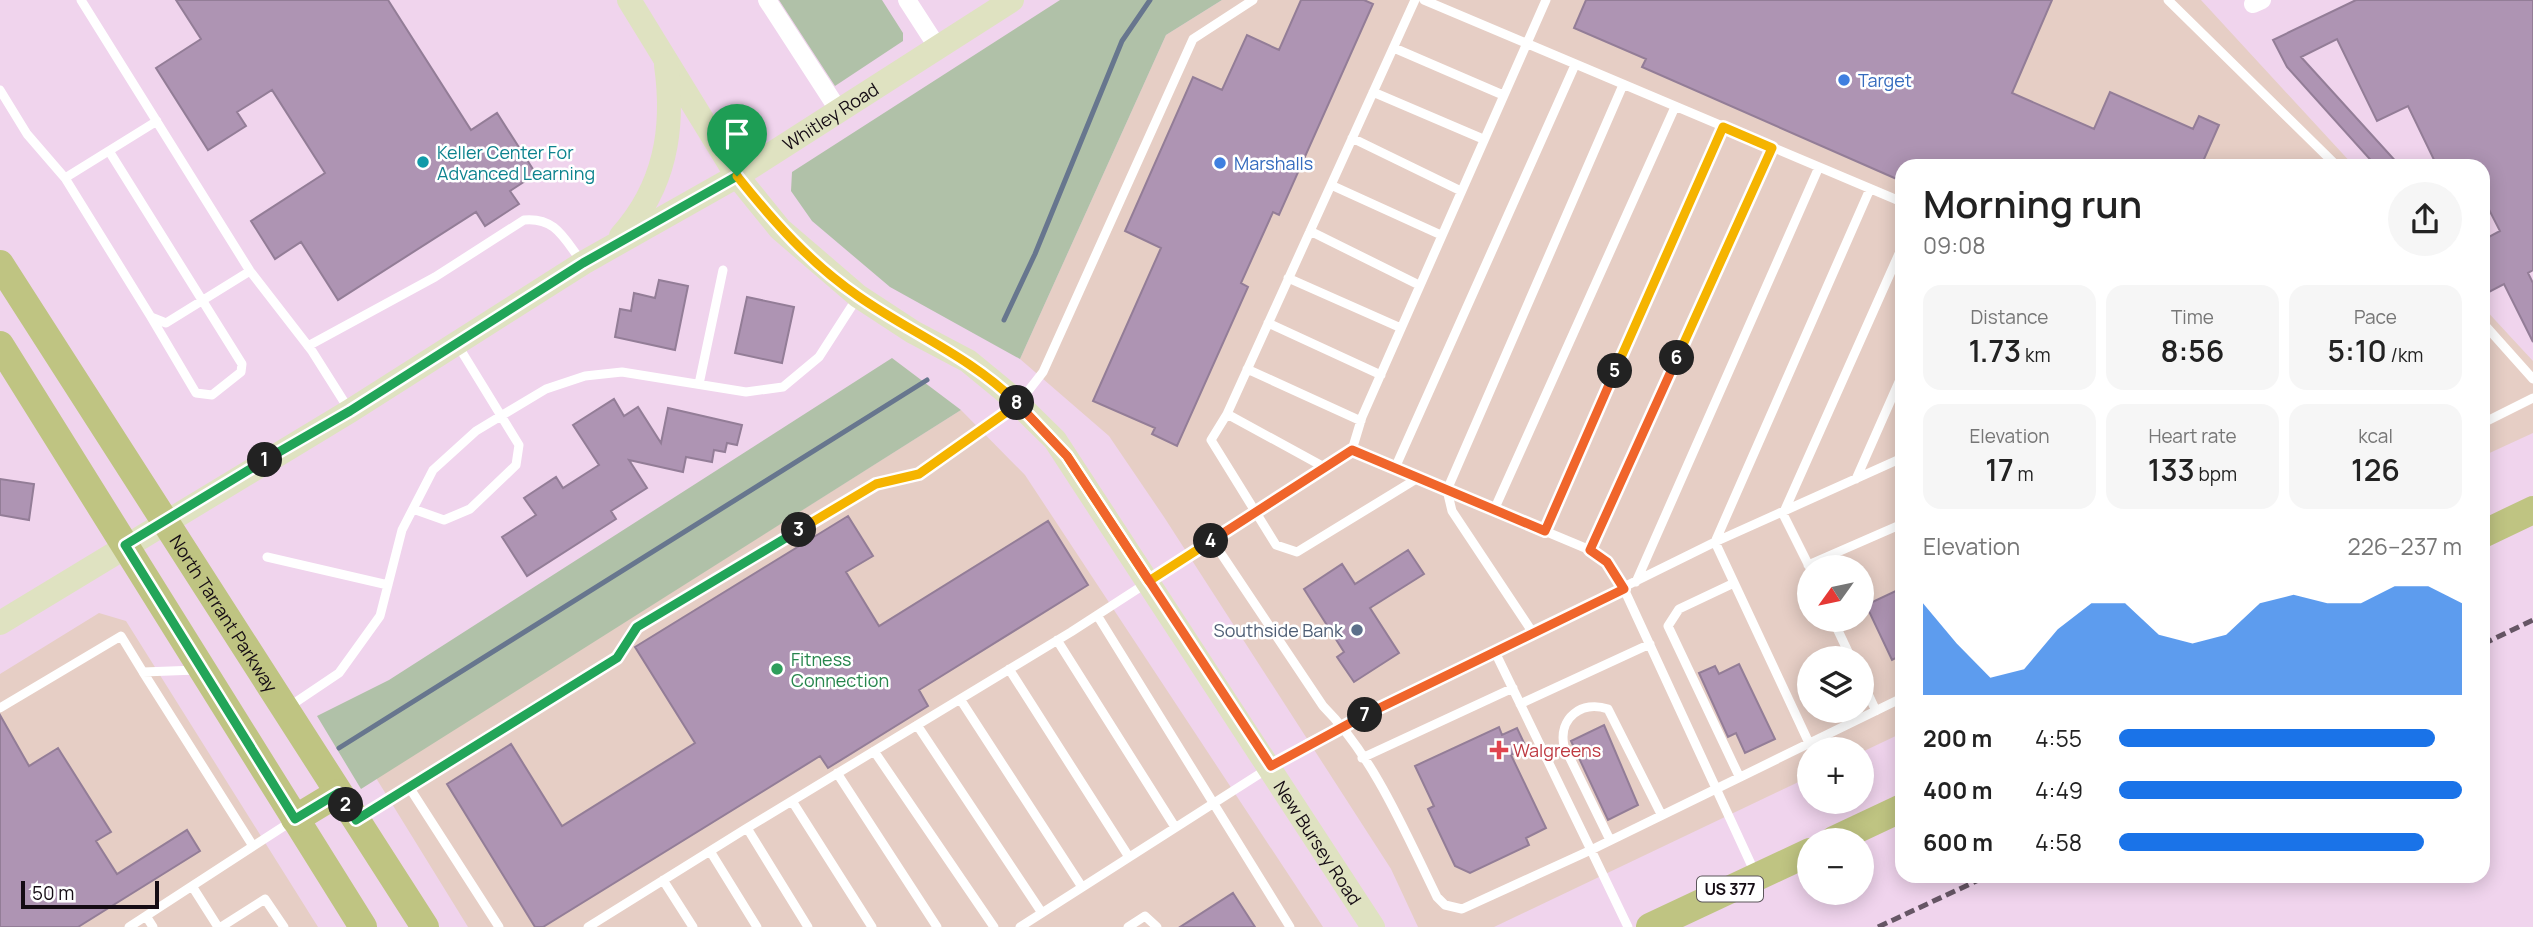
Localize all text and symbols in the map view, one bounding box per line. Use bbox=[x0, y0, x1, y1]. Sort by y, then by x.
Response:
place label: Target bbox=[1858, 68, 1912, 92]
marker: Target bbox=[1836, 72, 1852, 88]
street label: Whitley Road bbox=[778, 77, 883, 156]
pin bbox=[707, 104, 767, 176]
icon: arrive bbox=[718, 115, 756, 153]
place label: Keller Center For Advanced Learning bbox=[437, 140, 595, 185]
place label: Marshalls bbox=[1234, 151, 1313, 175]
marker: Keller Center For Advanced Learning bbox=[415, 154, 431, 170]
marker: Marshalls bbox=[1212, 155, 1228, 171]
text: Morning run bbox=[1923, 177, 2142, 229]
button: share bbox=[2388, 182, 2462, 256]
text: 09:08 bbox=[1923, 229, 1986, 261]
text: Distance bbox=[1971, 304, 2048, 330]
text: Time bbox=[2171, 304, 2214, 330]
text: Pace bbox=[2354, 304, 2397, 330]
text: 1.73 bbox=[1968, 330, 2021, 371]
text: 8:56 bbox=[2160, 330, 2225, 371]
text: 5:10 bbox=[2328, 330, 2387, 371]
pin: 6 bbox=[1660, 340, 1694, 376]
text: km bbox=[2021, 342, 2051, 368]
text: /km bbox=[2387, 342, 2423, 368]
text: 6 bbox=[1671, 344, 1682, 370]
pin: 5 bbox=[1598, 354, 1632, 388]
text: 5 bbox=[1609, 357, 1620, 383]
pin: 8 bbox=[1000, 386, 1034, 420]
text: 8 bbox=[1011, 389, 1022, 415]
text: Elevation bbox=[1969, 423, 2050, 449]
text: Heart rate bbox=[2148, 423, 2237, 449]
text: kcal bbox=[2358, 423, 2393, 449]
pin: 1 bbox=[247, 442, 282, 477]
text: 1 bbox=[260, 446, 269, 472]
text: 17 bbox=[1985, 449, 2014, 490]
text: 133 bbox=[2148, 449, 2195, 490]
text: 126 bbox=[2351, 449, 2400, 490]
text: m bbox=[2014, 461, 2034, 487]
text: bpm bbox=[2195, 461, 2237, 487]
pin: 3 bbox=[782, 512, 816, 548]
text: 3 bbox=[793, 516, 804, 542]
pin: 4 bbox=[1194, 524, 1228, 558]
text: 4 bbox=[1205, 527, 1216, 553]
street label: North Tarrant Parkway bbox=[165, 530, 284, 697]
text: Elevation bbox=[1923, 530, 2020, 562]
text: 226–237 m bbox=[2348, 530, 2462, 562]
north arrow bbox=[1797, 555, 1874, 632]
map controls bbox=[1797, 555, 1874, 905]
place label: Southside Bank bbox=[1214, 618, 1344, 642]
marker: Southside Bank bbox=[1349, 622, 1365, 638]
button: layers bbox=[1797, 646, 1874, 723]
place label: Fitness Connection bbox=[791, 647, 889, 692]
marker: Fitness Connection bbox=[769, 661, 785, 677]
pin: 7 bbox=[1348, 698, 1382, 732]
text: 7 bbox=[1359, 701, 1370, 727]
text: 200 m bbox=[1923, 722, 1992, 754]
text: 4:55 bbox=[2035, 722, 2082, 754]
button: + bbox=[1797, 737, 1874, 814]
place label: Walgreens bbox=[1513, 738, 1601, 762]
marker: Walgreens bbox=[1491, 742, 1507, 758]
text: 400 m bbox=[1923, 774, 1993, 806]
text: 4:49 bbox=[2035, 774, 2083, 806]
street label: New Bursey Road bbox=[1269, 776, 1367, 909]
pin: 2 bbox=[328, 788, 364, 822]
text: 2 bbox=[340, 791, 351, 817]
text: 600 m bbox=[1923, 826, 1993, 858]
text: 4:58 bbox=[2035, 826, 2082, 858]
button: − bbox=[1797, 828, 1874, 905]
road number: US 377 bbox=[1697, 876, 1763, 902]
scale bar bbox=[21, 878, 159, 910]
text: 50 m bbox=[32, 880, 74, 906]

